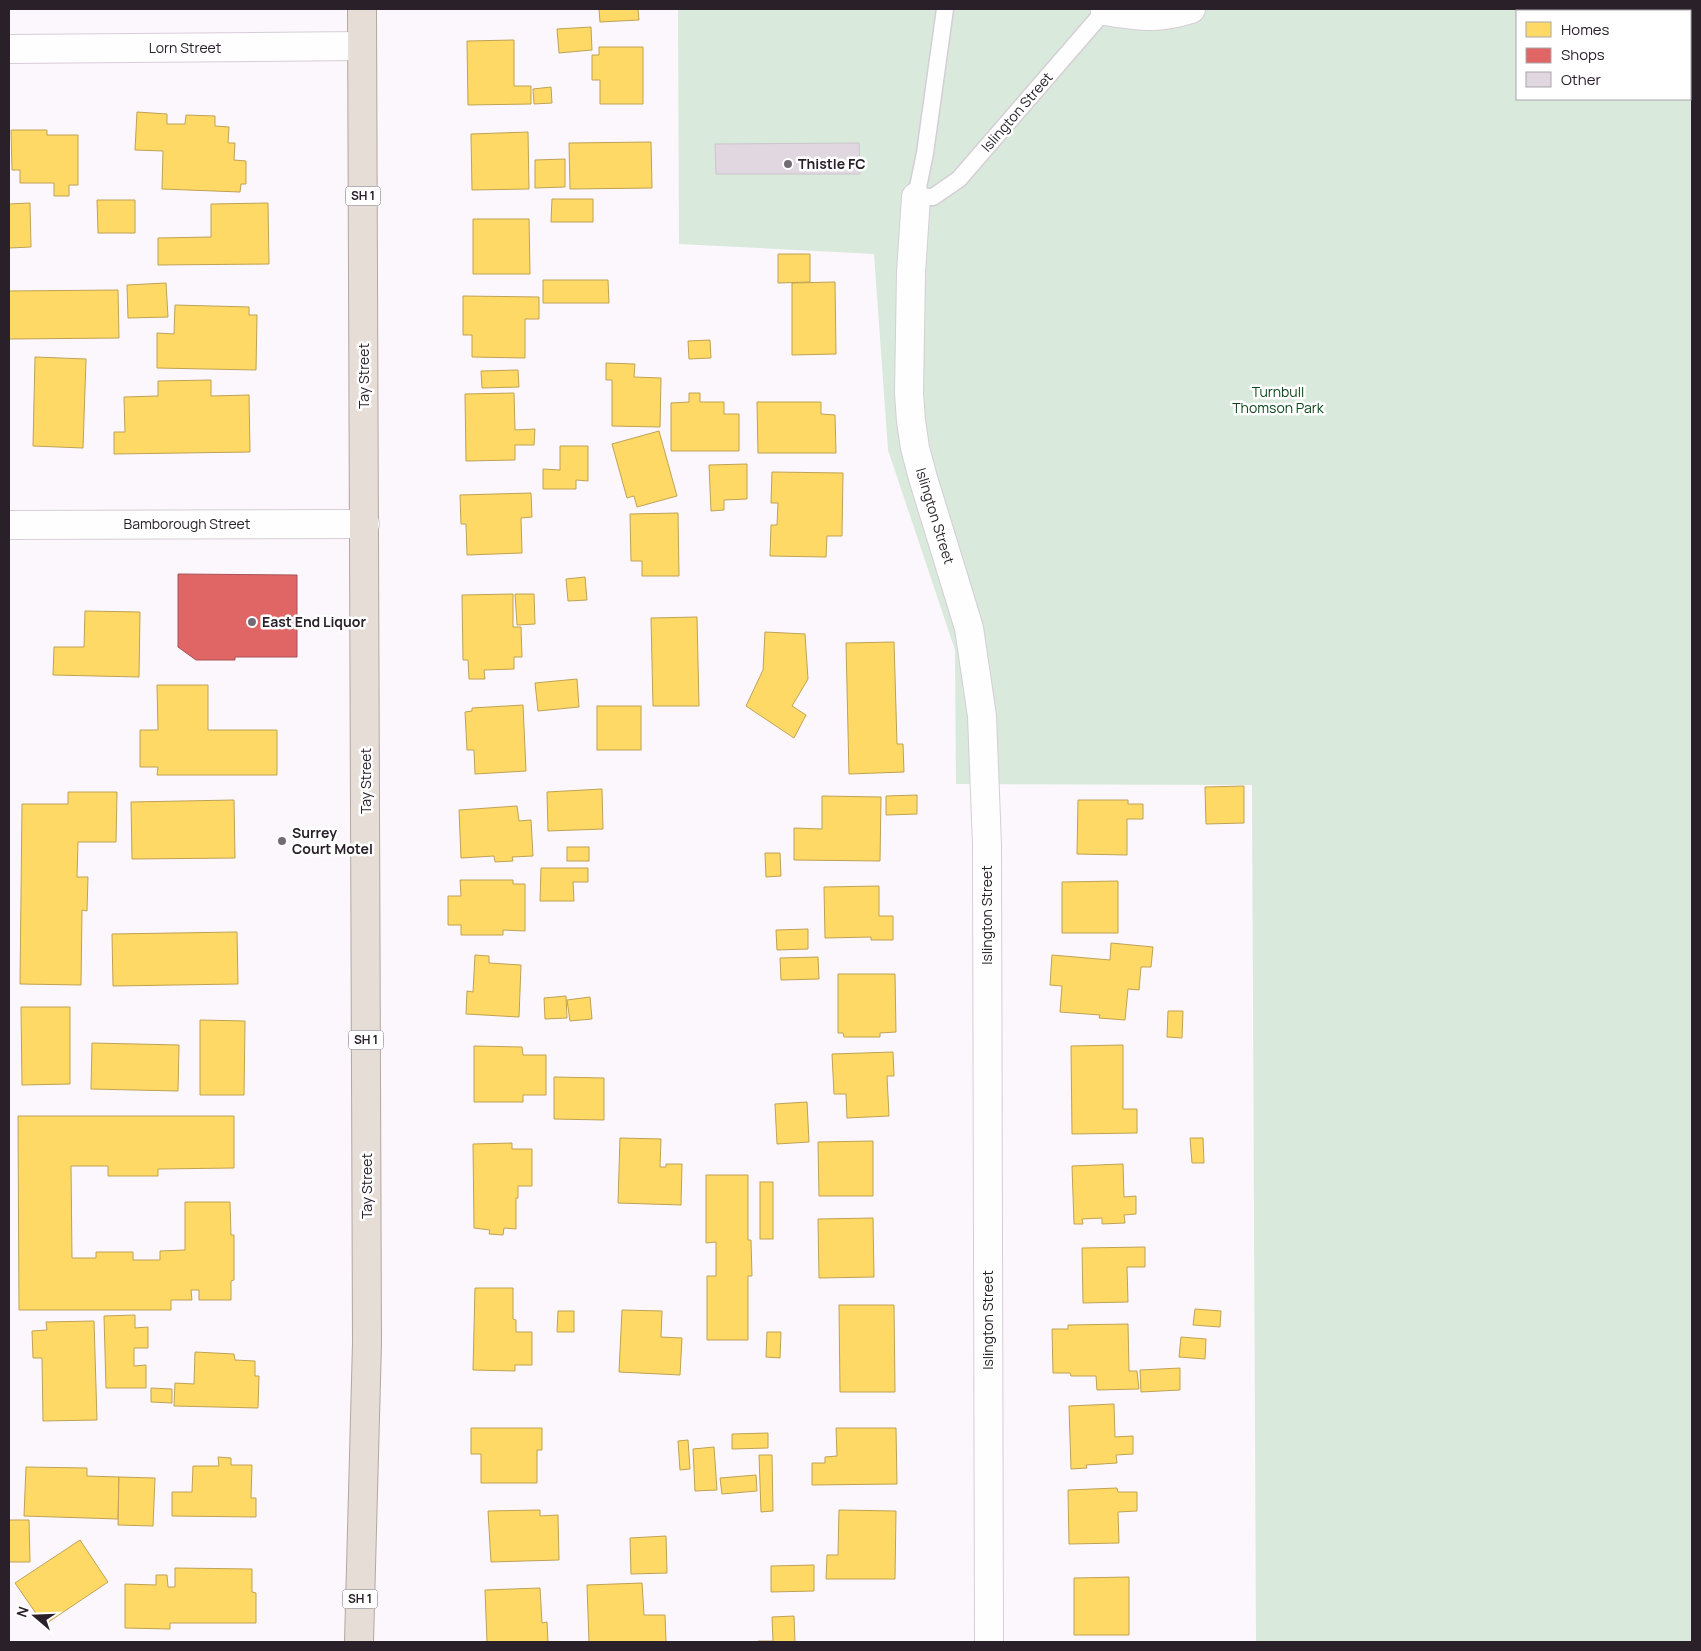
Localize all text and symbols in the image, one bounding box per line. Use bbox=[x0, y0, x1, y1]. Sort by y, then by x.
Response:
legend bbox=[1516, 10, 1691, 100]
text: Homes bbox=[1561, 19, 1610, 40]
street label: Lorn Street bbox=[149, 38, 222, 57]
text: Shops bbox=[1561, 44, 1605, 65]
street label: Islington Street bbox=[977, 68, 1057, 155]
text: Other bbox=[1561, 69, 1602, 90]
place label: Thistle FC bbox=[798, 154, 866, 173]
marker: Thistle FC bbox=[782, 158, 794, 170]
road number: SH 1 bbox=[346, 187, 380, 206]
street label: Tay Street bbox=[354, 343, 373, 409]
park label: Turnbull Thomson Park bbox=[1232, 382, 1325, 417]
street label: Islington Street bbox=[912, 465, 959, 567]
street label: Bamborough Street bbox=[124, 514, 251, 533]
place label: East End Liquor bbox=[262, 612, 366, 631]
marker: East End Liquor bbox=[246, 616, 258, 628]
street label: Tay Street bbox=[356, 748, 375, 814]
place label: Surrey Court Motel bbox=[292, 823, 373, 858]
marker: Surrey Court Motel bbox=[276, 835, 288, 847]
street label: Islington Street bbox=[977, 865, 996, 965]
road number: SH 1 bbox=[348, 1030, 384, 1050]
street label: Tay Street bbox=[357, 1153, 376, 1219]
street label: Islington Street bbox=[978, 1270, 997, 1370]
road number: SH 1 bbox=[342, 1590, 378, 1608]
north arrow bbox=[10, 1591, 60, 1641]
text: N bbox=[12, 1604, 33, 1619]

